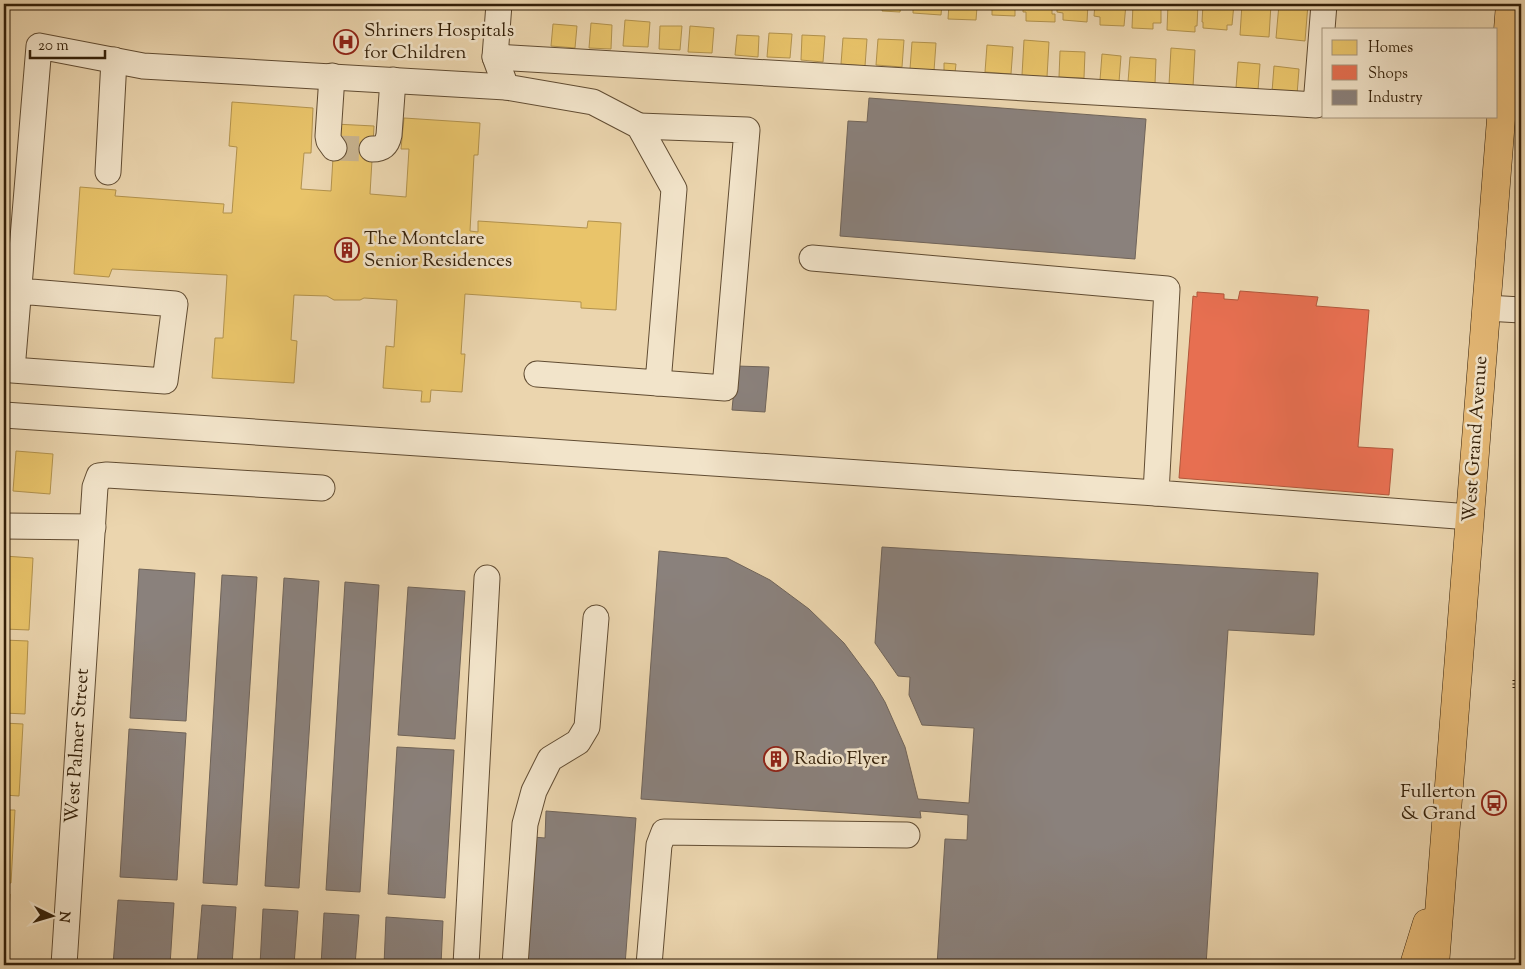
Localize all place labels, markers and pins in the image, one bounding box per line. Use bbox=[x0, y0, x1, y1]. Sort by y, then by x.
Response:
place label: Shriners Hospitals for Children bbox=[364, 18, 514, 67]
hospital icon: Shriners Hospitals for Children bbox=[333, 29, 359, 55]
place label: The Montclare Senior Residences bbox=[364, 226, 512, 275]
building icon: The Montclare Senior Residences bbox=[334, 237, 360, 263]
building icon: Radio Flyer bbox=[763, 746, 789, 772]
place label: Radio Flyer bbox=[794, 746, 887, 773]
place label: Fullerton & Grand bbox=[1400, 779, 1476, 828]
bus stop icon: Fullerton & Grand bbox=[1481, 790, 1507, 816]

